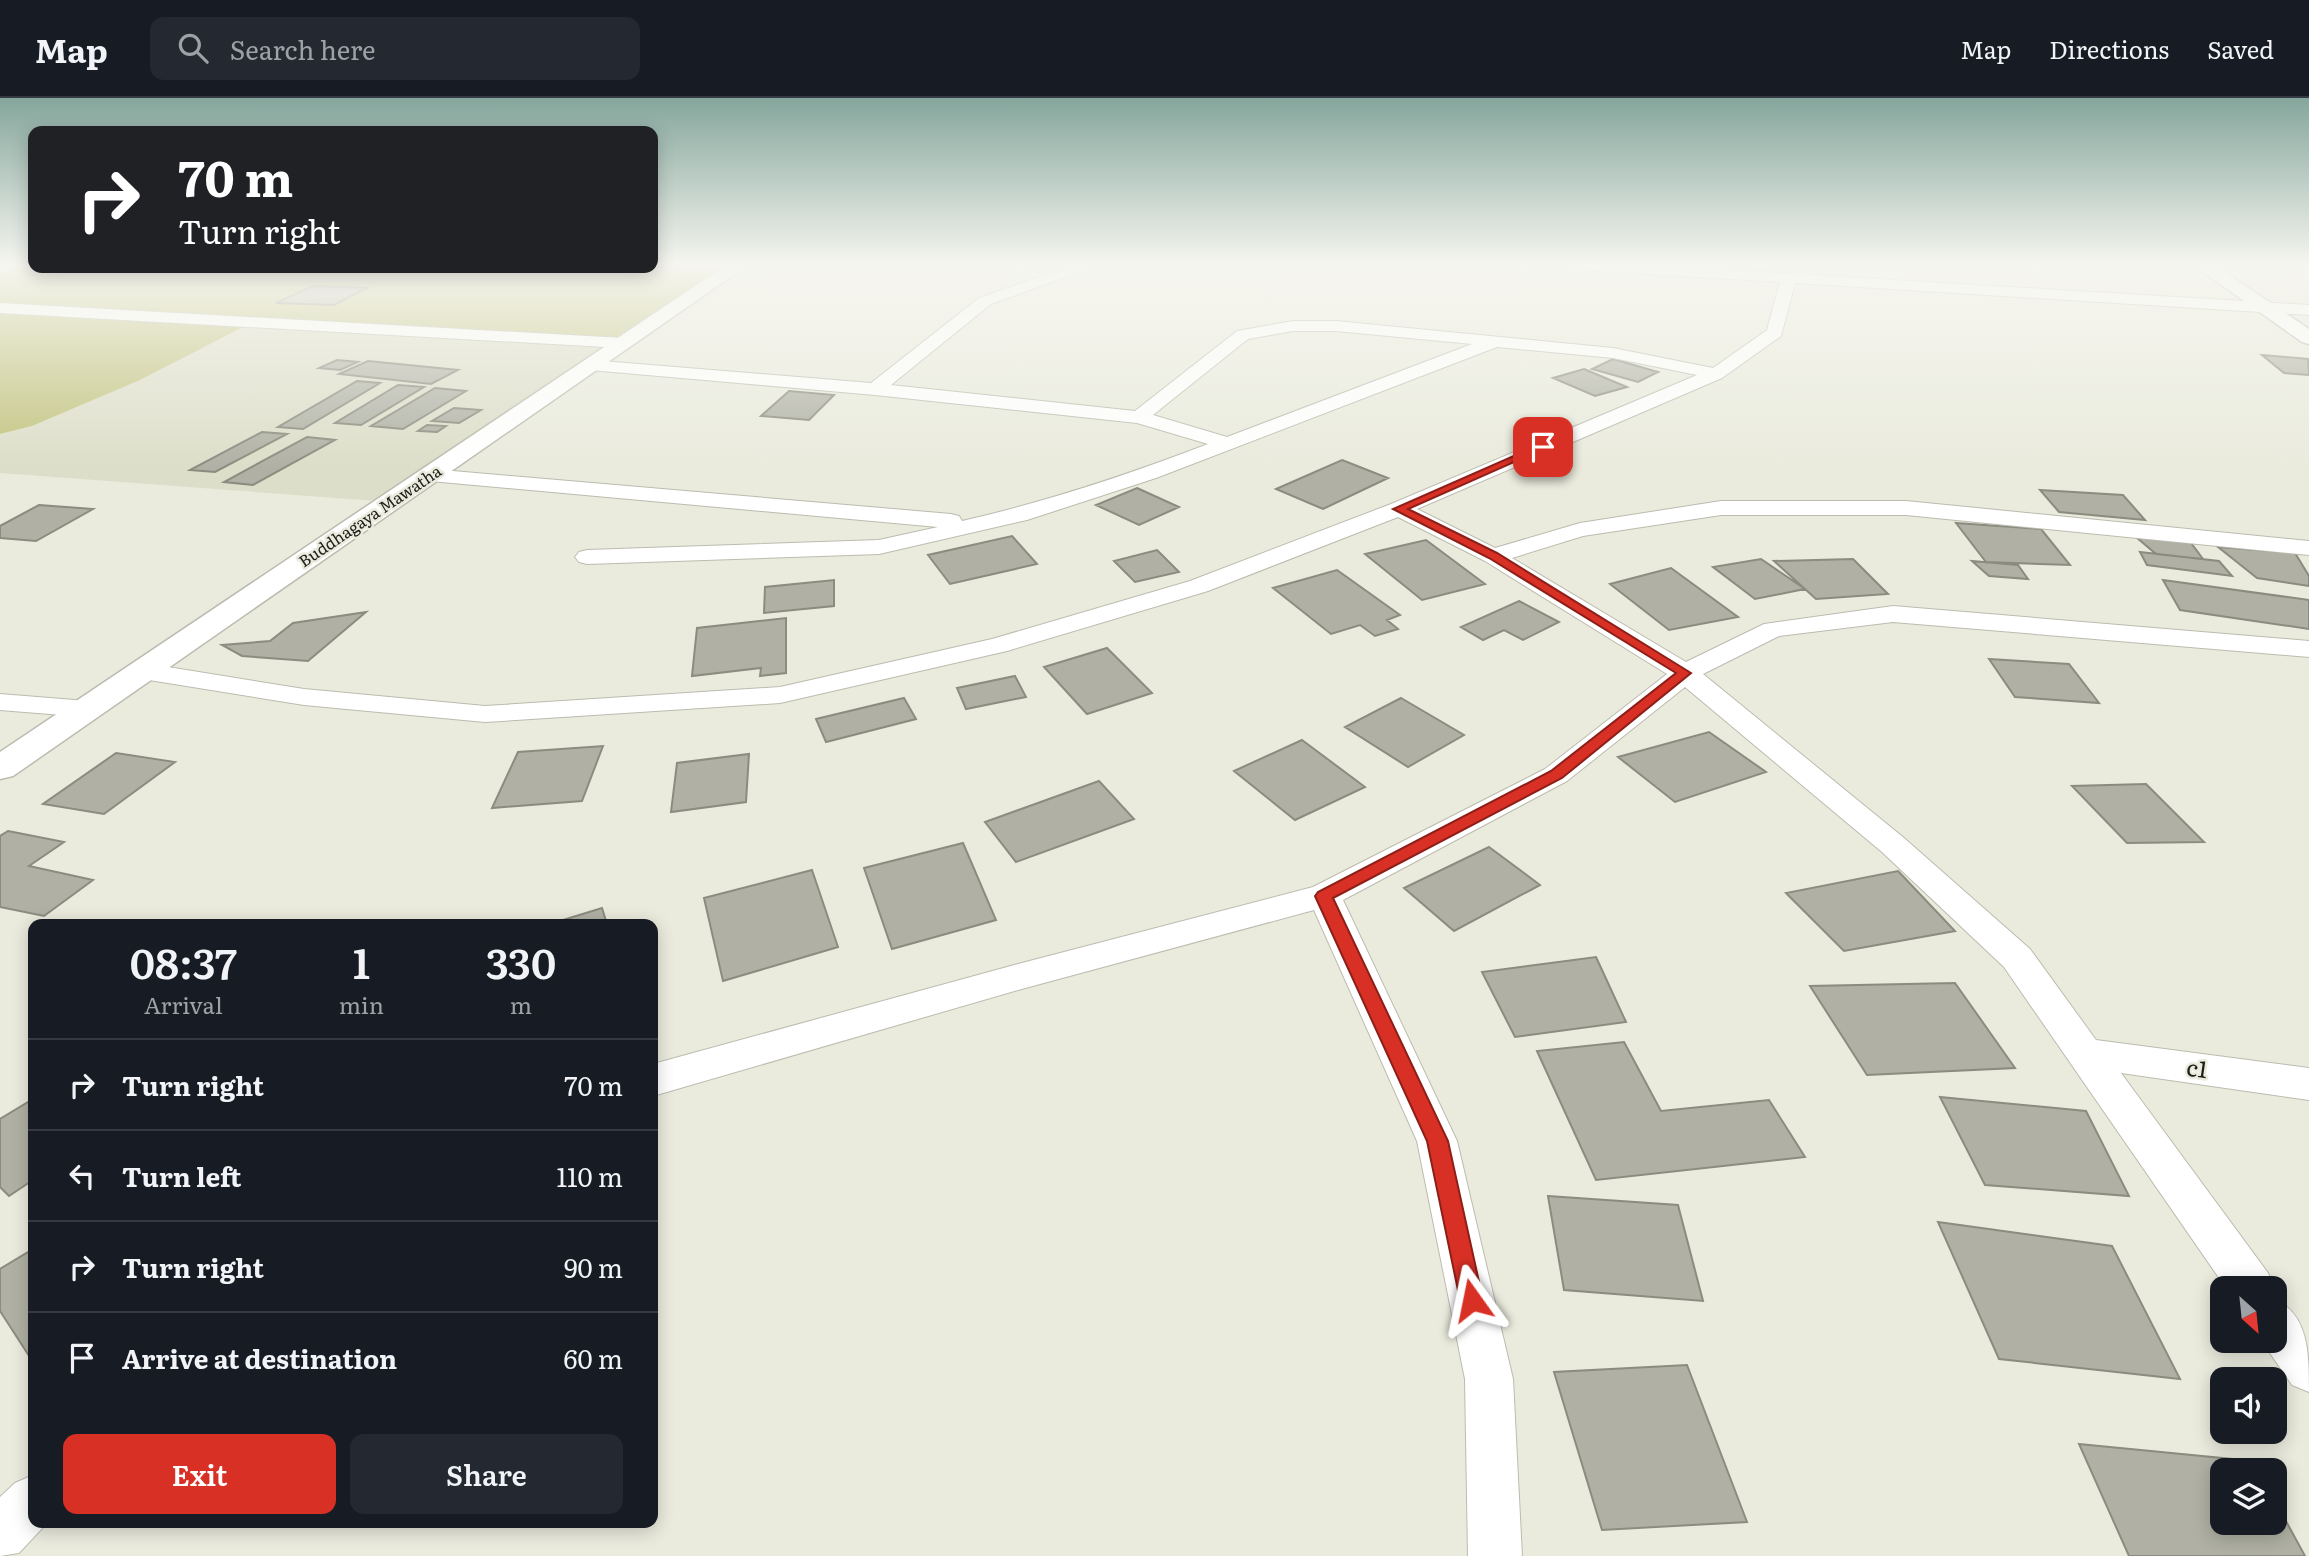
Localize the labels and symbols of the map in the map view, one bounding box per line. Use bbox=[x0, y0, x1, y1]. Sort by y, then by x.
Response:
pin bbox=[1513, 417, 1573, 477]
street label: Buddhagaya Mawatha bbox=[293, 458, 446, 572]
street label: c1 bbox=[2185, 1049, 2210, 1085]
position arrow bbox=[1435, 1263, 1509, 1337]
north arrow bbox=[2210, 1276, 2287, 1353]

